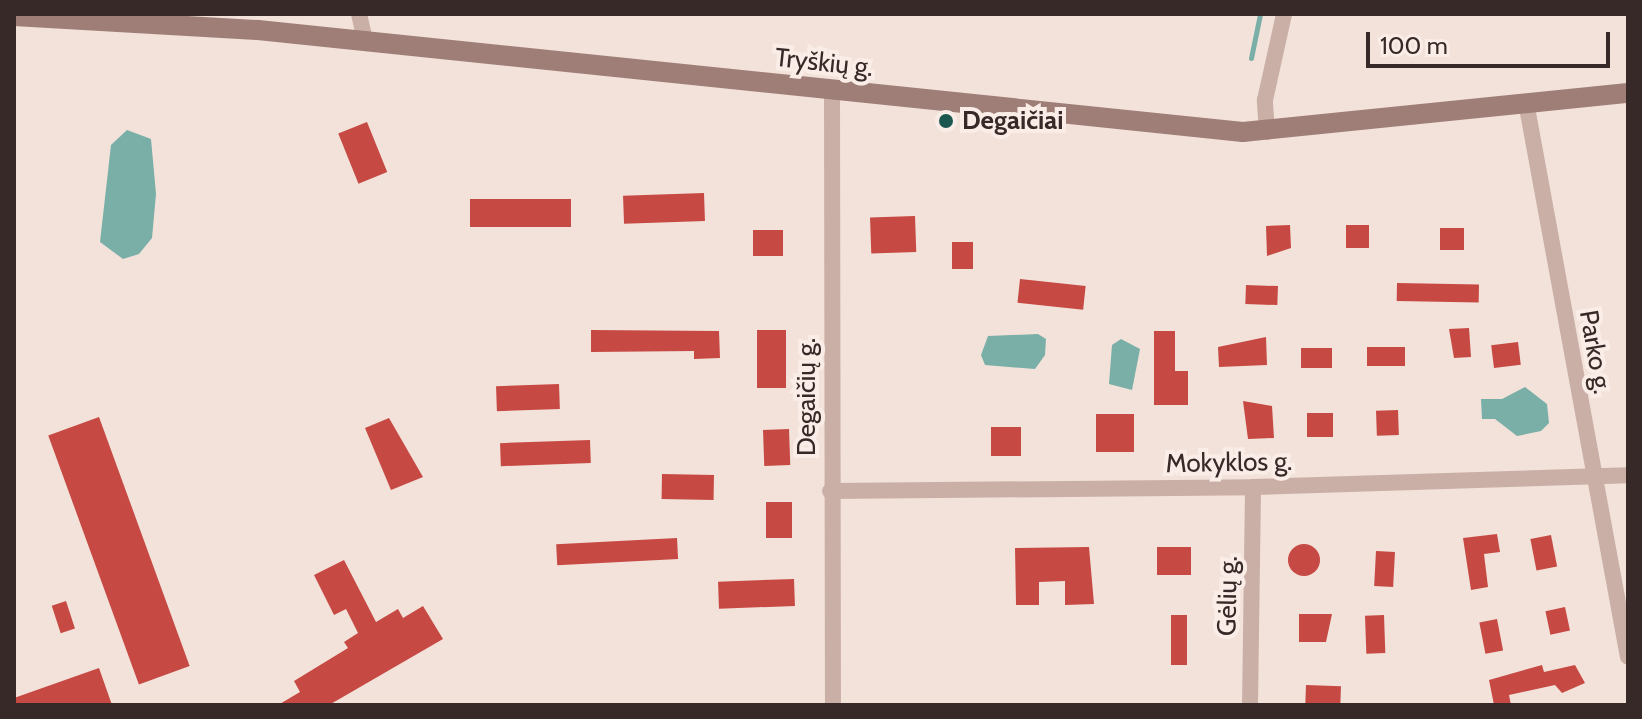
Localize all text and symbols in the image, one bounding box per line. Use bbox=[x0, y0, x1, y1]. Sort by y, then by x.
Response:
scale bar bbox=[1370, 16, 1614, 66]
text: 100 m bbox=[1380, 31, 1448, 60]
street label: Tryškių g. bbox=[773, 42, 875, 84]
place label: Degaičiai bbox=[962, 105, 1063, 137]
marker: Degaičiai bbox=[937, 112, 955, 130]
street label: Parko g. bbox=[1572, 308, 1618, 396]
street label: Degaičių g. bbox=[791, 338, 823, 456]
street label: Mokyklos g. bbox=[1165, 446, 1293, 480]
street label: Gėlių g. bbox=[1212, 556, 1244, 636]

